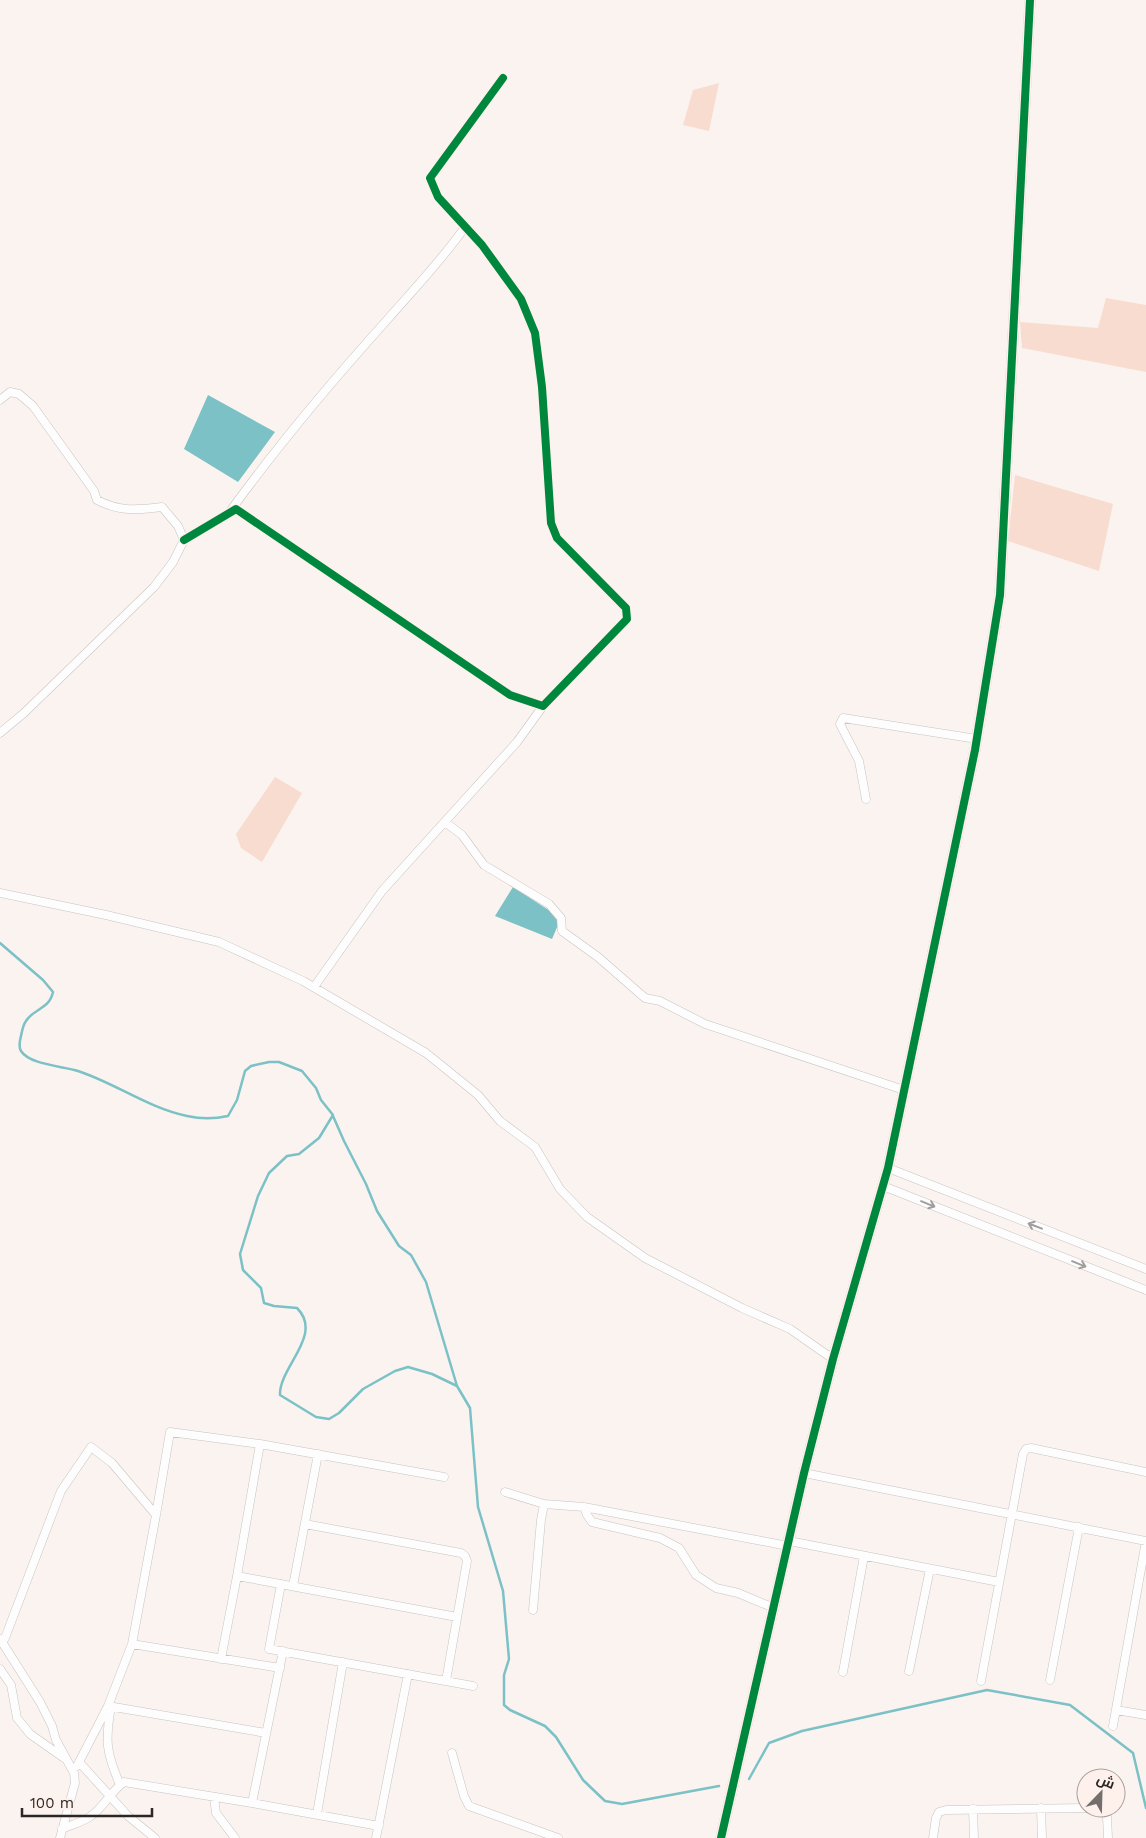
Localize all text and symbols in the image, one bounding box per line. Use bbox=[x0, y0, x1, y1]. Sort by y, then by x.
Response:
one-way arrow bbox=[920, 1200, 935, 1209]
one-way arrow bbox=[1028, 1221, 1044, 1230]
one-way arrow bbox=[1071, 1260, 1087, 1269]
north arrow bbox=[1076, 1768, 1126, 1818]
text: ش bbox=[1094, 1770, 1118, 1793]
scale bar bbox=[22, 1786, 152, 1818]
text: 100 m bbox=[30, 1794, 74, 1812]

